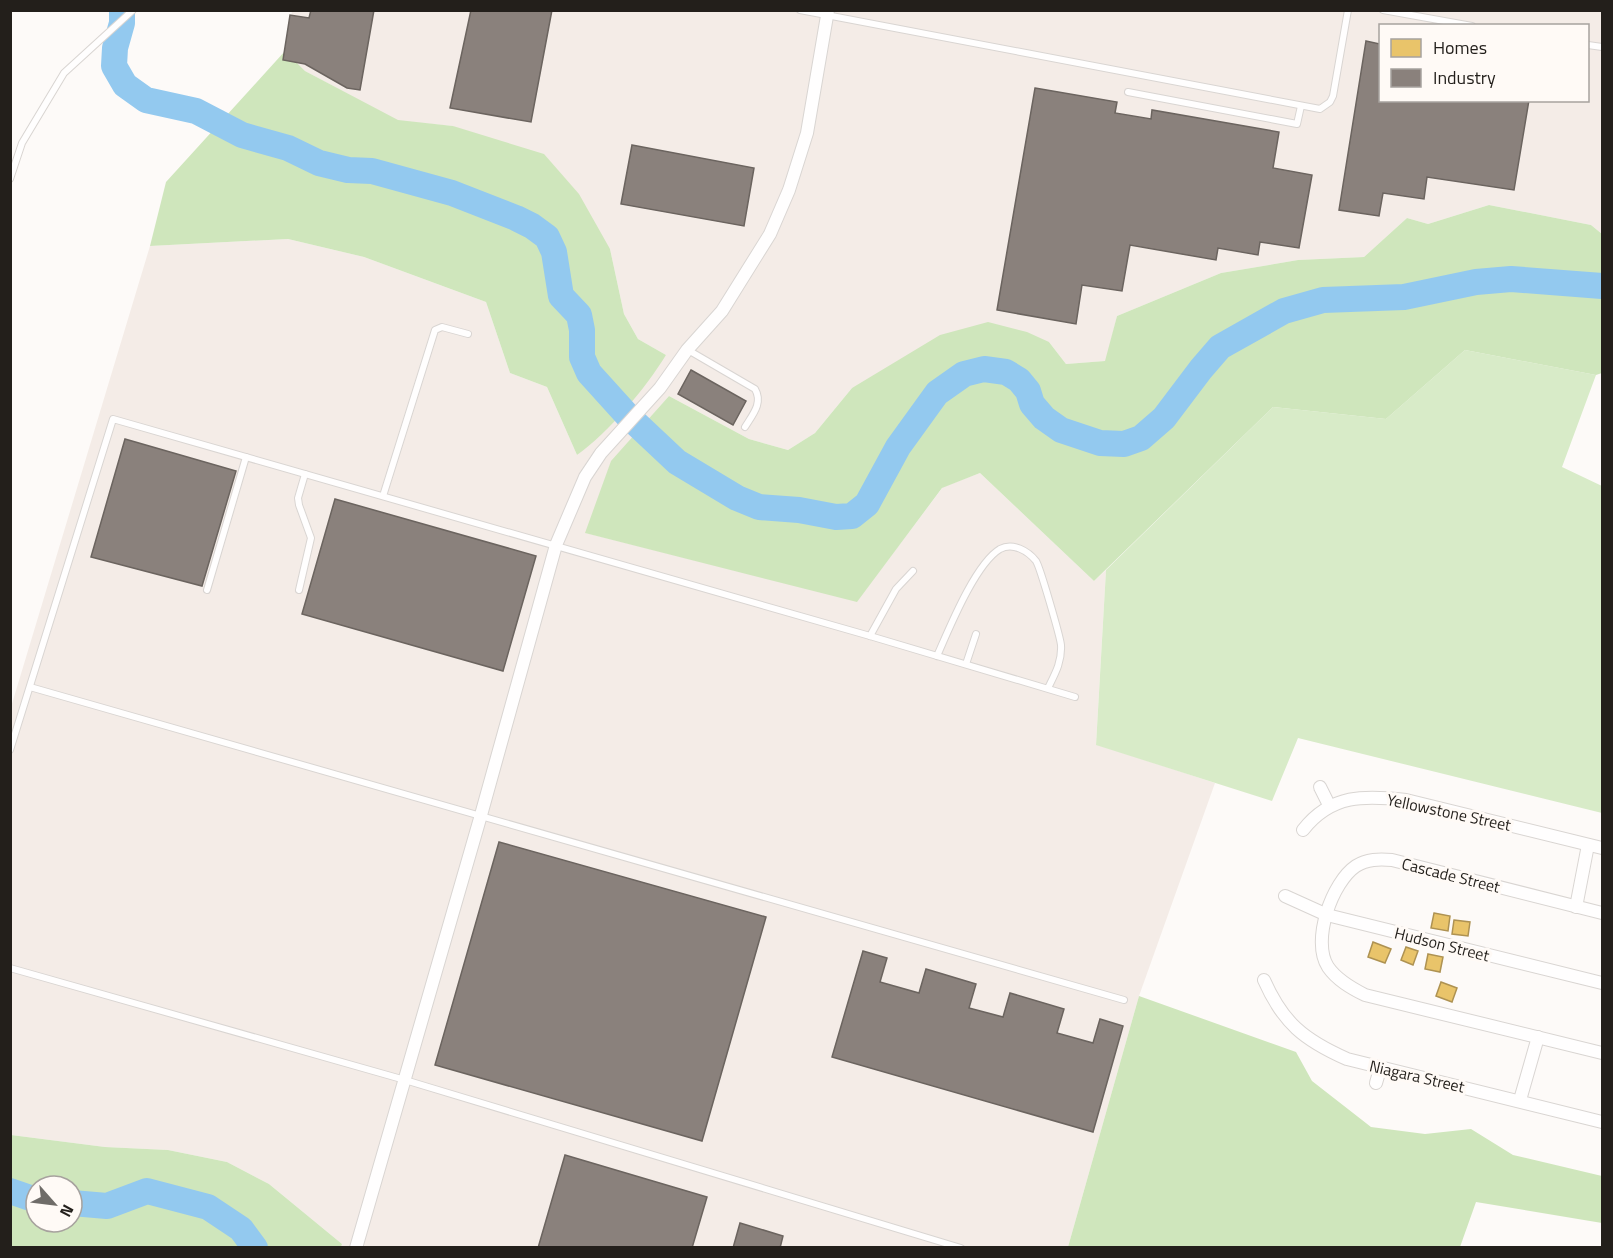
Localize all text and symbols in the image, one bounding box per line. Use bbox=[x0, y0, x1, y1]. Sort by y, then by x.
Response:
legend bbox=[1379, 24, 1589, 102]
text: Homes bbox=[1433, 34, 1487, 61]
text: Industry bbox=[1433, 64, 1496, 91]
street label: Yellowstone Street bbox=[1385, 787, 1514, 837]
street label: Cascade Street bbox=[1399, 851, 1503, 899]
street label: Hudson Street bbox=[1392, 921, 1492, 967]
street label: Niagara Street bbox=[1367, 1053, 1467, 1099]
north arrow bbox=[24, 1174, 84, 1234]
text: N bbox=[54, 1201, 80, 1222]

